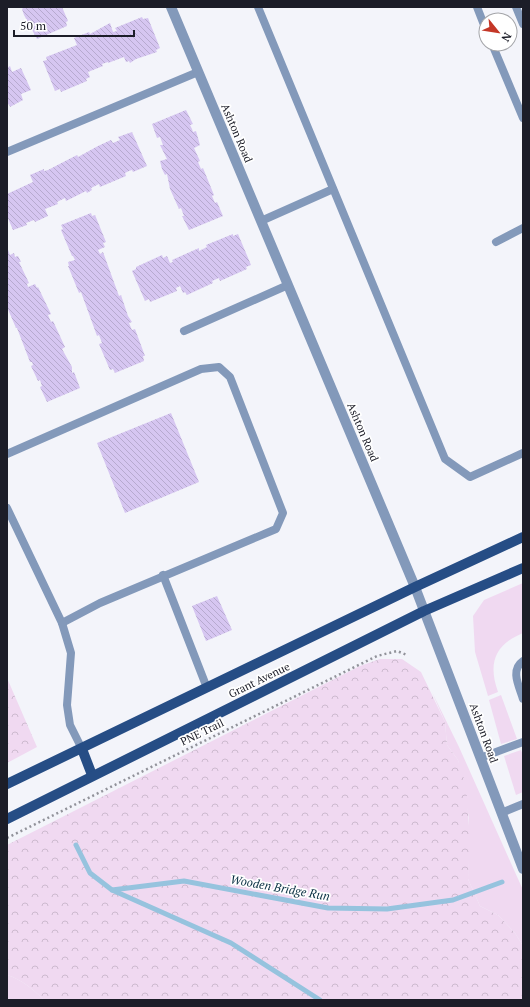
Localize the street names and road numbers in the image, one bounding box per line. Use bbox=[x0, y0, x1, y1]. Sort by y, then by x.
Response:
street label: Ashton Road bbox=[218, 101, 256, 165]
street label: Ashton Road bbox=[344, 400, 382, 464]
street label: Grant Avenue bbox=[226, 659, 292, 701]
street label: Ashton Road bbox=[467, 701, 501, 765]
street label: PNE Trail bbox=[178, 715, 226, 749]

